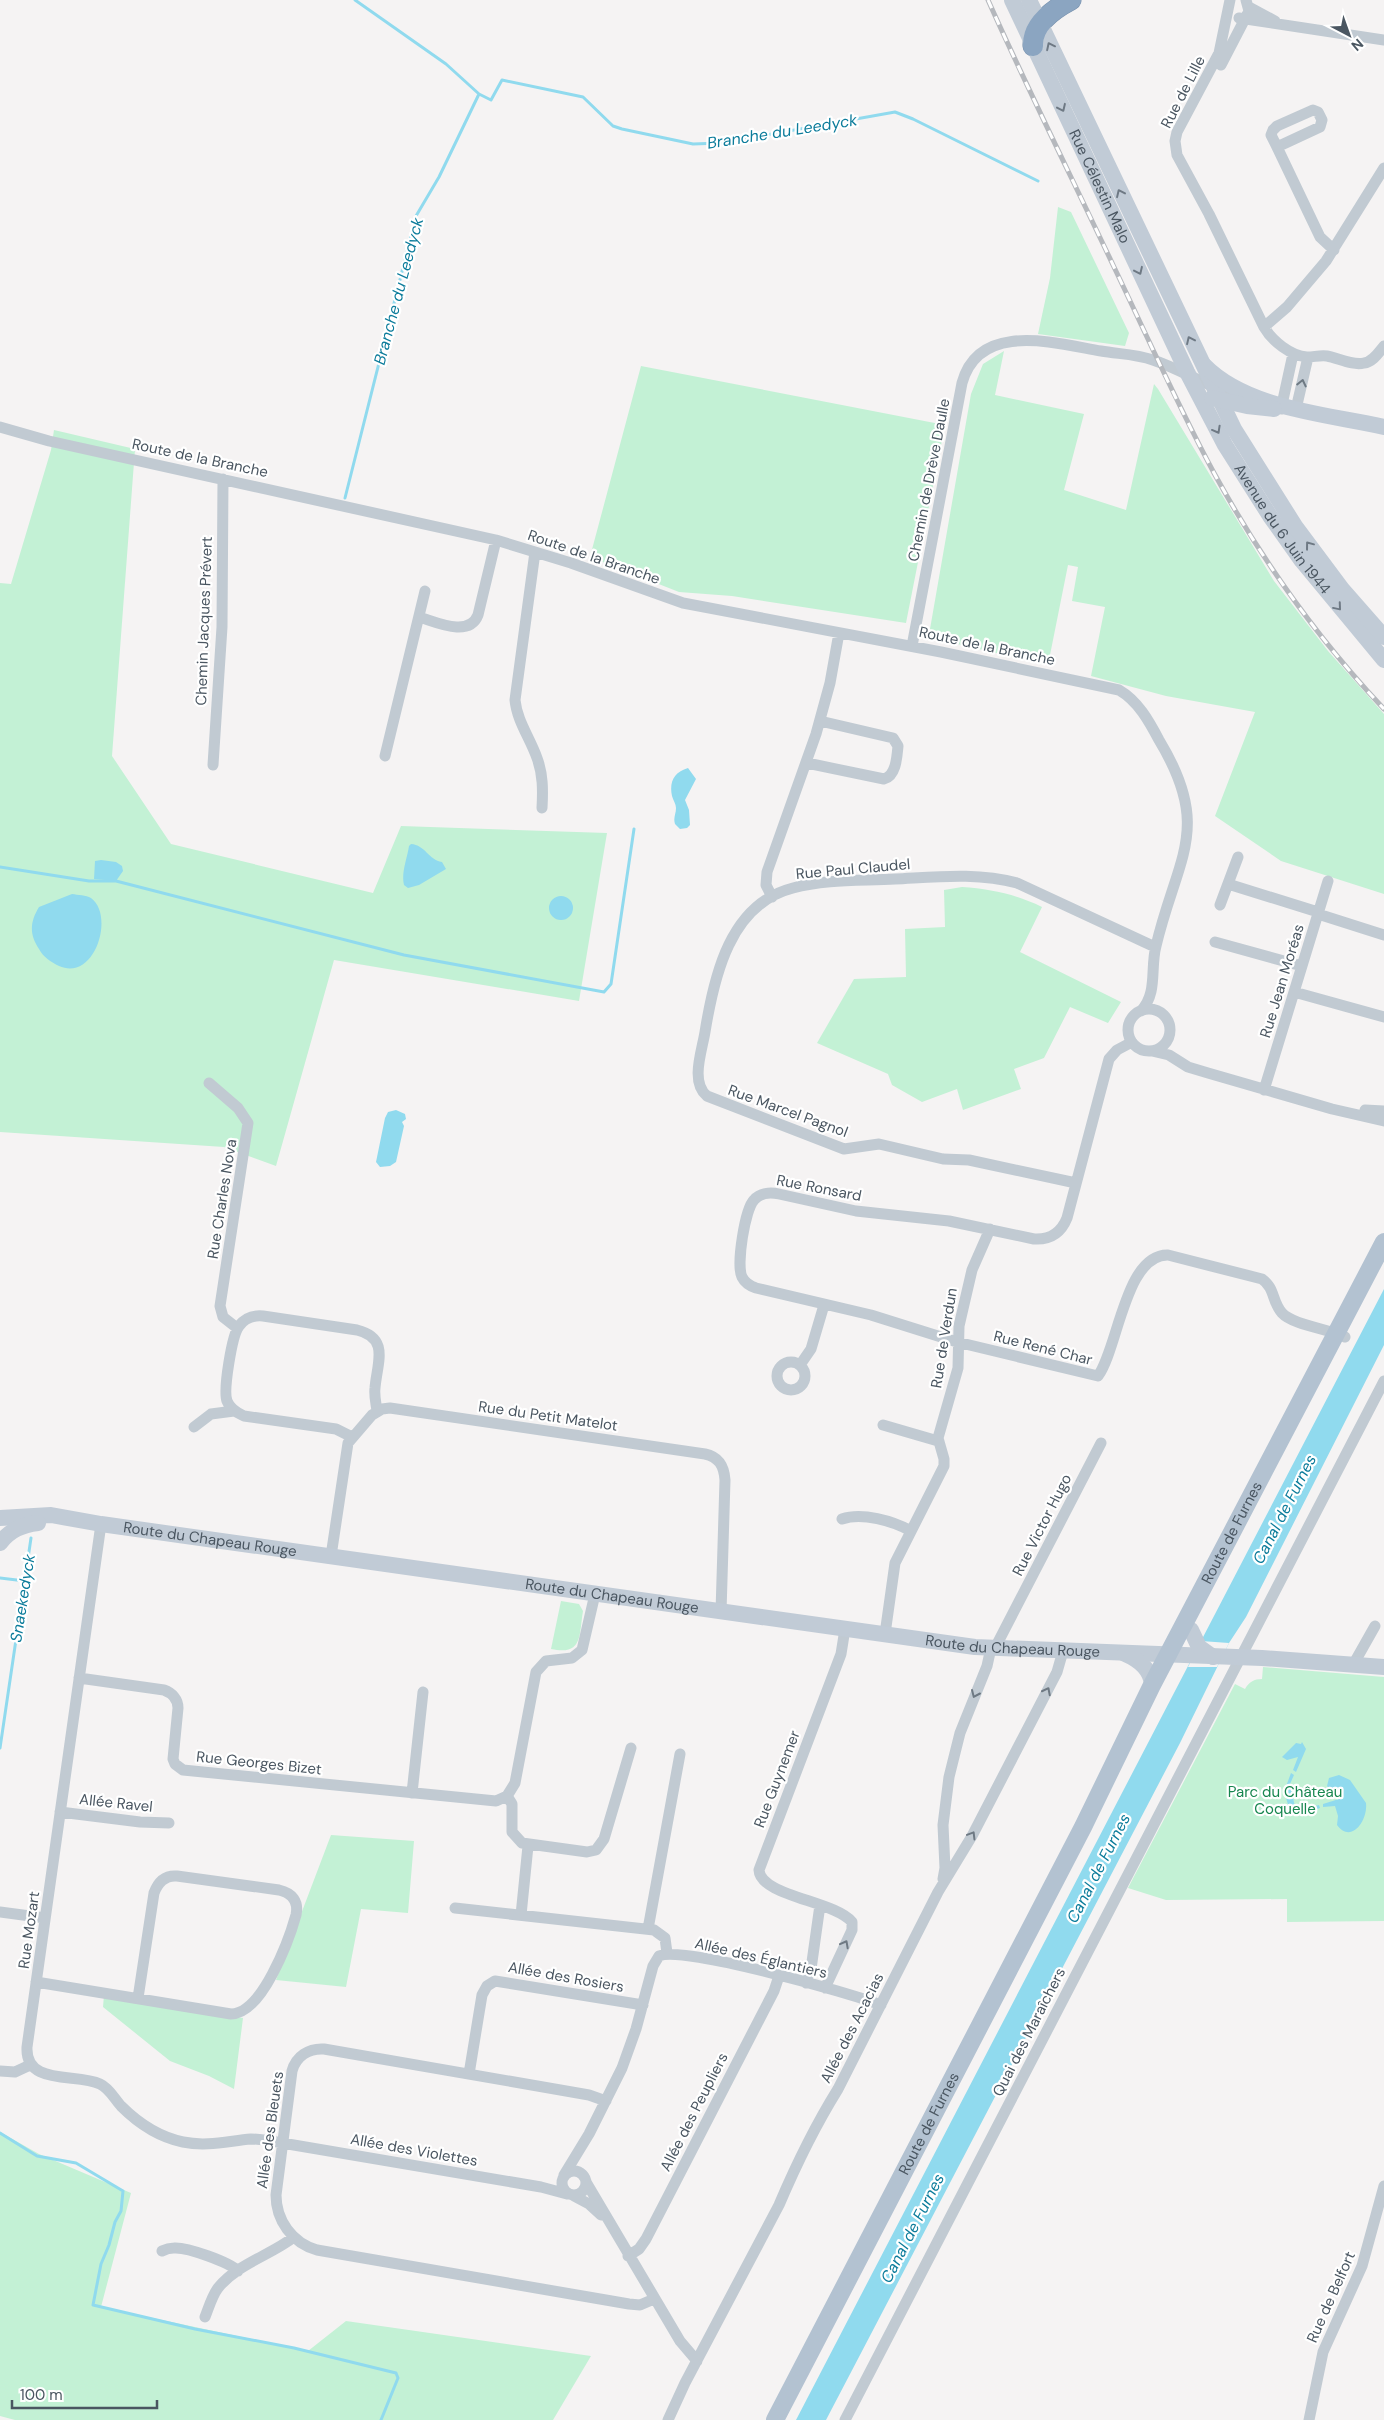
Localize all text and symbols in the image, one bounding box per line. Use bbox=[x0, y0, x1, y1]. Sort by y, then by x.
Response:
north arrow bbox=[1324, 10, 1374, 60]
text: N bbox=[1348, 35, 1367, 55]
one-way arrow bbox=[1046, 43, 1056, 52]
street label: Rue de Lille bbox=[1156, 52, 1210, 132]
one-way arrow bbox=[1055, 103, 1066, 112]
water label: Branche du Leedyck bbox=[706, 109, 859, 154]
street label: Rue Célestin Malo bbox=[1064, 126, 1135, 247]
one-way arrow bbox=[1116, 189, 1126, 198]
water label: Branche du Leedyck bbox=[369, 214, 428, 367]
one-way arrow bbox=[1133, 266, 1143, 275]
one-way arrow bbox=[1185, 336, 1196, 345]
one-way arrow bbox=[1296, 379, 1307, 388]
street label: Chemin de Drève Daulle bbox=[903, 397, 955, 563]
one-way arrow bbox=[1211, 425, 1221, 434]
street label: Route de la Branche bbox=[130, 434, 270, 482]
street label: Avenue du 6 Juin 1944 bbox=[1229, 460, 1335, 598]
street label: Route de la Branche bbox=[525, 525, 663, 589]
street label: Chemin Jacques Prévert bbox=[191, 536, 217, 706]
one-way arrow bbox=[1306, 541, 1315, 551]
one-way arrow bbox=[1333, 602, 1342, 611]
street label: Route de la Branche bbox=[917, 622, 1057, 670]
street label: Rue Paul Claudel bbox=[795, 854, 911, 884]
street label: Rue Jean Moréas bbox=[1255, 922, 1309, 1040]
street label: Rue Marcel Pagnol bbox=[725, 1080, 851, 1142]
street label: Rue Charles Nova bbox=[203, 1138, 241, 1260]
street label: Rue Ronsard bbox=[775, 1170, 863, 1206]
street label: Rue de Verdun bbox=[926, 1286, 962, 1390]
street label: Rue René Char bbox=[991, 1326, 1095, 1370]
street label: Rue du Petit Matelot bbox=[477, 1396, 619, 1436]
water label: Canal de Furnes bbox=[1248, 1451, 1321, 1567]
street label: Rue Victor Hugo bbox=[1008, 1471, 1076, 1579]
street label: Route de Furnes bbox=[1197, 1478, 1267, 1587]
street label: Route du Chapeau Rouge bbox=[122, 1517, 298, 1561]
water label: Snaekedyck bbox=[5, 1551, 40, 1644]
street label: Route du Chapeau Rouge bbox=[524, 1574, 700, 1618]
street label: Route du Chapeau Rouge bbox=[924, 1630, 1100, 1662]
one-way arrow bbox=[1041, 1687, 1051, 1696]
one-way arrow bbox=[970, 1689, 981, 1698]
street label: Rue Guynemer bbox=[749, 1727, 805, 1831]
street label: Rue Georges Bizet bbox=[195, 1746, 323, 1780]
park label: Parc du Château Coquelle bbox=[1228, 1782, 1342, 1819]
street label: Allée Ravel bbox=[78, 1789, 154, 1817]
water label: Canal de Furnes bbox=[1062, 1810, 1135, 1926]
one-way arrow bbox=[965, 1832, 975, 1841]
street label: Rue Mozart bbox=[14, 1890, 44, 1970]
street label: Allée des Églantiers bbox=[693, 1933, 829, 1983]
one-way arrow bbox=[839, 1940, 849, 1949]
street label: Allée des Rosiers bbox=[507, 1957, 625, 1997]
street label: Quai des Maraîchers bbox=[988, 1964, 1070, 2100]
street label: Allée des Acacias bbox=[816, 1969, 888, 2087]
street label: Allée des Peupliers bbox=[655, 2049, 733, 2175]
street label: Route de Furnes bbox=[894, 2069, 964, 2178]
street label: Allée des Bleuets bbox=[252, 2070, 288, 2190]
street label: Allée des Violettes bbox=[349, 2129, 479, 2171]
water label: Canal de Furnes bbox=[876, 2170, 949, 2286]
street label: Rue de Belfort bbox=[1302, 2248, 1360, 2346]
scale bar bbox=[12, 2378, 158, 2410]
text: 100 m bbox=[20, 2385, 63, 2405]

